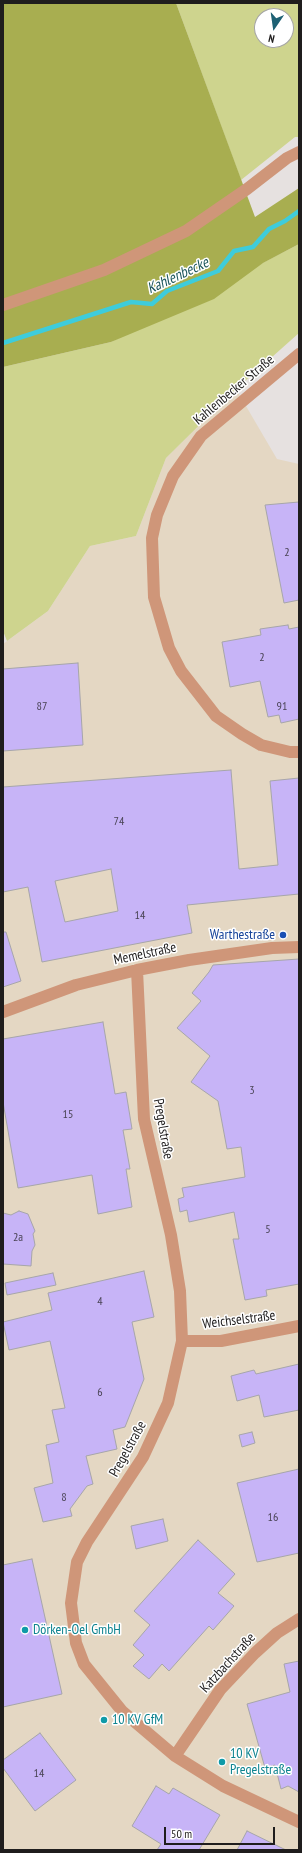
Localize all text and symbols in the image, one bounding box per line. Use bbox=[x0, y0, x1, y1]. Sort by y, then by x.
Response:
north arrow bbox=[254, 8, 294, 48]
text: N bbox=[267, 31, 276, 46]
water label: Kahlenbecke bbox=[144, 254, 212, 298]
street label: Kahlenbecker Straße bbox=[190, 351, 278, 429]
house number: 2 bbox=[284, 546, 290, 560]
house number: 2 bbox=[259, 651, 265, 665]
house number: 87 bbox=[37, 700, 47, 714]
house number: 91 bbox=[277, 700, 287, 714]
house number: 74 bbox=[114, 815, 124, 829]
house number: 14 bbox=[135, 909, 145, 923]
place label: Warthestraße bbox=[210, 927, 275, 943]
marker: Warthestraße bbox=[278, 930, 288, 940]
street label: Memelstraße bbox=[112, 939, 178, 969]
house number: 3 bbox=[249, 1084, 255, 1098]
street label: Pregelstraße bbox=[149, 1097, 177, 1161]
house number: 15 bbox=[63, 1108, 73, 1122]
house number: 5 bbox=[265, 1223, 271, 1237]
house number: 2a bbox=[13, 1231, 23, 1245]
house number: 4 bbox=[97, 1295, 103, 1309]
street label: Weichselstraße bbox=[202, 1307, 276, 1333]
house number: 6 bbox=[97, 1386, 103, 1400]
street label: Pregelstraße bbox=[106, 1418, 150, 1480]
house number: 8 bbox=[61, 1491, 67, 1505]
house number: 16 bbox=[268, 1511, 278, 1525]
place label: Dörken-Oel GmbH bbox=[33, 1622, 121, 1638]
marker: Dörken-Oel GmbH bbox=[20, 1625, 30, 1635]
street label: Katzbachstraße bbox=[197, 1630, 259, 1696]
place label: 10 KV GfM bbox=[112, 1712, 163, 1728]
marker: 10 KV GfM bbox=[99, 1715, 109, 1725]
place label: 10 KV Pregelstraße bbox=[230, 1746, 291, 1778]
marker: 10 KV Pregelstraße bbox=[217, 1757, 227, 1767]
house number: 14 bbox=[34, 1767, 44, 1781]
scale bar bbox=[166, 1819, 277, 1845]
text: 50 m bbox=[171, 1826, 192, 1841]

